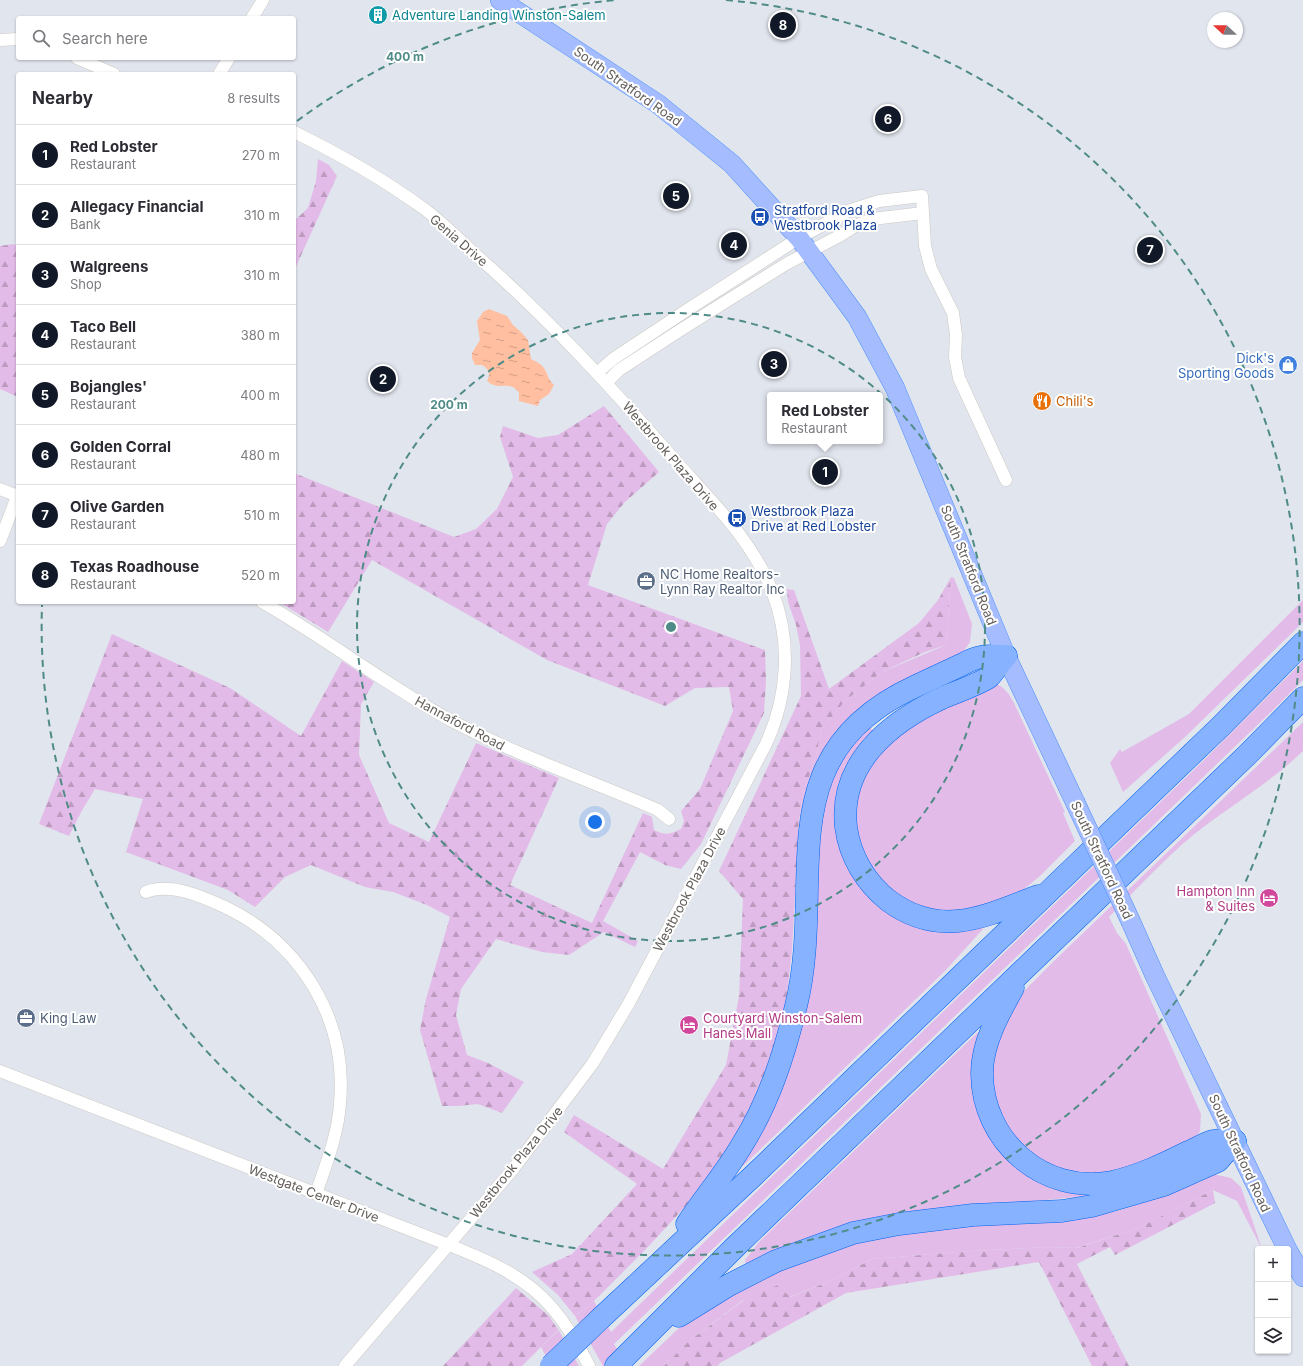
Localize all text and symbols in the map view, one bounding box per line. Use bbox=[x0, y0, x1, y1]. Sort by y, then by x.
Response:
building icon: Adventure Landing Winston-Salem bbox=[367, 4, 389, 26]
place label: Adventure Landing Winston-Salem bbox=[392, 7, 606, 23]
pin: 8 bbox=[770, 10, 796, 40]
north arrow bbox=[1207, 12, 1243, 48]
search box bbox=[16, 16, 296, 60]
icon: search bbox=[30, 27, 52, 49]
text: Search here bbox=[62, 29, 148, 48]
street label: South Stratford Road bbox=[571, 43, 685, 129]
text: 400 m bbox=[386, 49, 424, 64]
text: Nearby bbox=[32, 88, 93, 108]
text: 8 results bbox=[227, 90, 280, 106]
pin: 6 bbox=[875, 104, 901, 134]
text: Red Lobster bbox=[70, 137, 158, 156]
text: 1 bbox=[42, 147, 48, 163]
text: 270 m bbox=[242, 147, 280, 163]
text: Restaurant bbox=[70, 156, 136, 172]
pin: 5 bbox=[663, 181, 689, 211]
text: Allegacy Financial bbox=[70, 197, 204, 216]
place label: Stratford Road & Westbrook Plaza bbox=[774, 202, 877, 233]
bus stop icon: Stratford Road & Westbrook Plaza bbox=[749, 206, 771, 228]
text: 2 bbox=[41, 207, 49, 223]
text: 310 m bbox=[243, 207, 280, 223]
street label: Genia Drive bbox=[427, 211, 491, 269]
text: Bank bbox=[70, 216, 101, 232]
pin: 4 bbox=[721, 230, 747, 260]
pin: 7 bbox=[1137, 235, 1163, 265]
text: Walgreens bbox=[70, 257, 148, 276]
text: 3 bbox=[41, 267, 49, 283]
text: 310 m bbox=[243, 267, 280, 283]
text: Shop bbox=[70, 276, 102, 292]
text: Taco Bell bbox=[70, 317, 136, 336]
text: 4 bbox=[41, 327, 49, 343]
text: 380 m bbox=[241, 327, 280, 343]
text: Restaurant bbox=[70, 336, 136, 352]
pin: 3 bbox=[761, 349, 787, 379]
place label: Dick's Sporting Goods bbox=[1178, 350, 1274, 381]
shop icon: Dick's Sporting Goods bbox=[1277, 354, 1299, 376]
pin: 2 bbox=[370, 364, 396, 394]
text: Bojangles' bbox=[70, 377, 147, 396]
text: 5 bbox=[41, 387, 49, 403]
text: 400 m bbox=[240, 387, 280, 403]
restaurant icon: Chili's bbox=[1031, 390, 1053, 412]
popup bbox=[767, 392, 883, 444]
place label: Chili's bbox=[1056, 393, 1094, 409]
text: Restaurant bbox=[70, 396, 136, 412]
text: 200 m bbox=[430, 397, 468, 412]
street label: Westbrook Plaza Drive bbox=[619, 398, 723, 514]
text: Red Lobster bbox=[781, 401, 869, 420]
text: Restaurant bbox=[781, 420, 847, 436]
text: Golden Corral bbox=[70, 437, 171, 456]
text: 6 bbox=[41, 447, 49, 463]
text: 480 m bbox=[240, 447, 280, 463]
text: Restaurant bbox=[70, 456, 136, 472]
pin: 1 bbox=[812, 457, 838, 487]
text: Olive Garden bbox=[70, 497, 164, 516]
place label: Westbrook Plaza Drive at Red Lobster bbox=[751, 503, 876, 534]
street label: South Stratford Road bbox=[938, 503, 1000, 627]
text: 7 bbox=[41, 507, 49, 523]
text: 510 m bbox=[244, 507, 280, 523]
bus stop icon: Westbrook Plaza Drive at Red Lobster bbox=[726, 507, 748, 529]
text: Restaurant bbox=[70, 516, 136, 532]
text: Texas Roadhouse bbox=[70, 557, 199, 576]
place label: NC Home Realtors- Lynn Ray Realtor Inc bbox=[660, 566, 785, 597]
text: 8 bbox=[41, 567, 49, 583]
text: 520 m bbox=[241, 567, 280, 583]
office icon: NC Home Realtors- Lynn Ray Realtor Inc bbox=[635, 570, 657, 592]
text: Restaurant bbox=[70, 576, 136, 592]
centre of rings bbox=[664, 620, 678, 634]
street label: Hannaford Road bbox=[412, 693, 508, 753]
street label: South Stratford Road bbox=[1068, 799, 1136, 921]
your location bbox=[585, 812, 605, 832]
street label: Westbrook Plaza Drive bbox=[649, 824, 729, 954]
place label: Hampton Inn & Suites bbox=[1177, 883, 1255, 914]
hotel icon: Hampton Inn & Suites bbox=[1258, 887, 1280, 909]
office icon: King Law bbox=[15, 1007, 37, 1029]
place label: King Law bbox=[40, 1010, 97, 1026]
place label: Courtyard Winston-Salem Hanes Mall bbox=[703, 1010, 862, 1041]
hotel icon: Courtyard Winston-Salem Hanes Mall bbox=[678, 1014, 700, 1036]
street label: South Stratford Road bbox=[1206, 1092, 1274, 1214]
street label: Westbrook Plaza Drive bbox=[466, 1103, 566, 1221]
street label: Westgate Center Drive bbox=[246, 1161, 382, 1225]
map controls bbox=[1255, 1246, 1291, 1354]
button: + bbox=[1255, 1246, 1291, 1282]
button: − bbox=[1255, 1282, 1291, 1318]
button: layers bbox=[1255, 1318, 1291, 1354]

